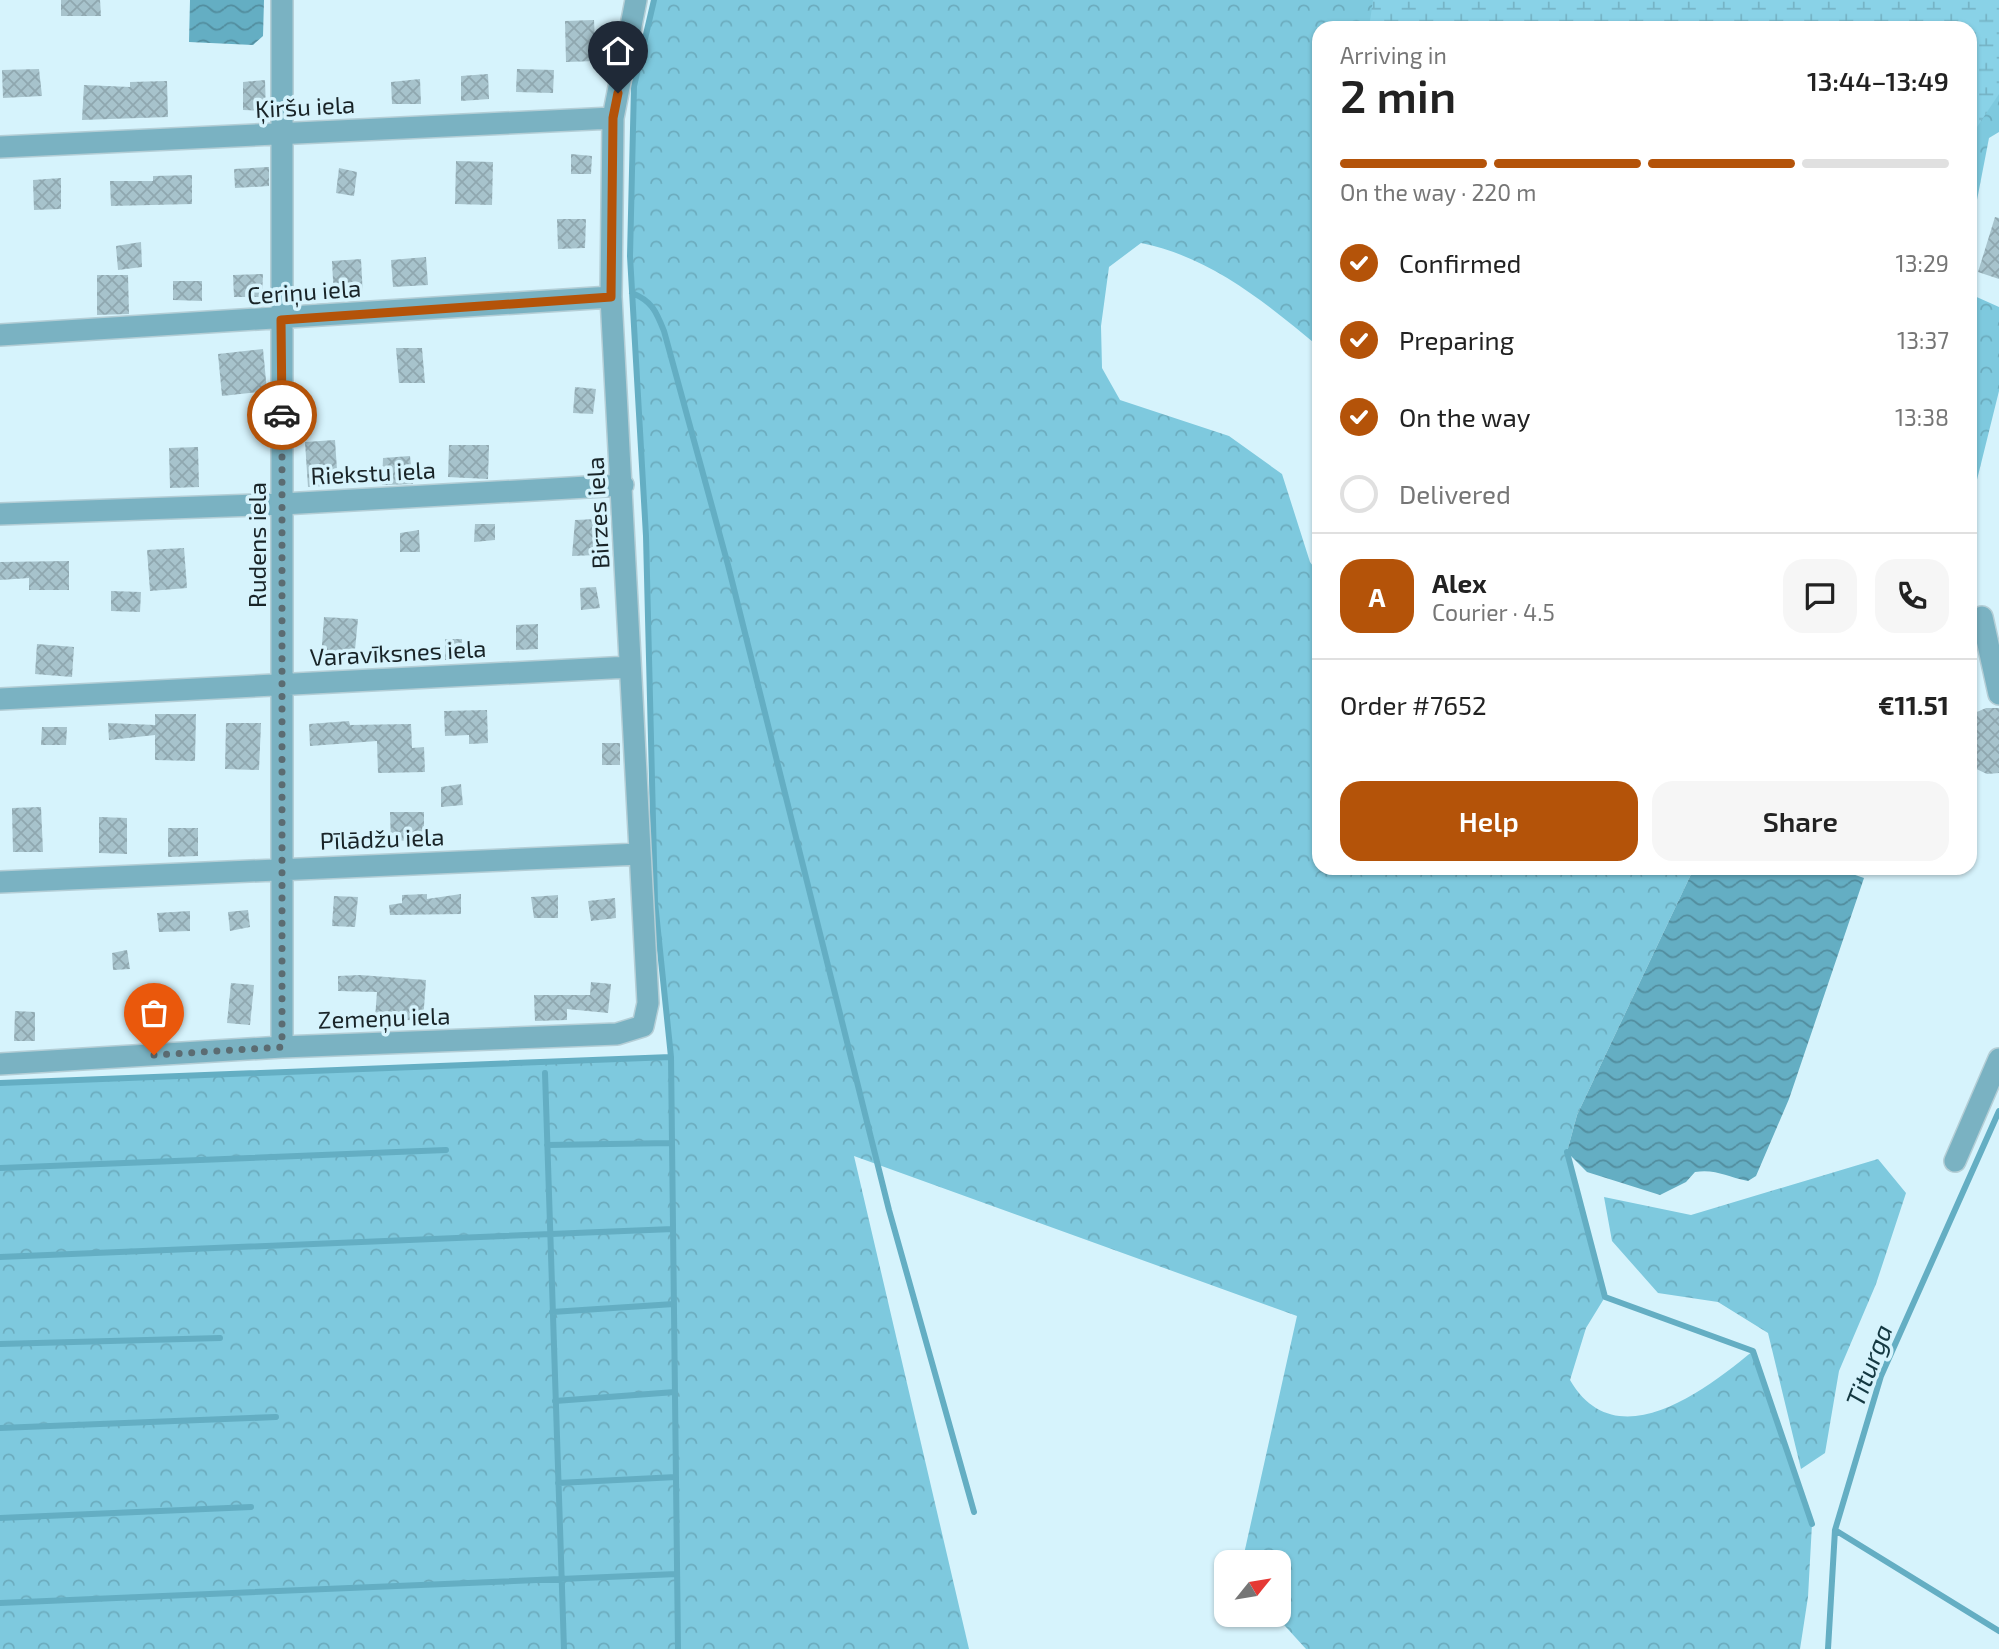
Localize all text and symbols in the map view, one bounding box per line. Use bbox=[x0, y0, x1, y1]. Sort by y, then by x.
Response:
pin bbox=[588, 21, 648, 93]
icon: home bbox=[599, 32, 637, 70]
text: Arriving in bbox=[1340, 41, 1447, 69]
text: 13:44–13:49 bbox=[1807, 65, 1949, 96]
text: 2 min bbox=[1340, 67, 1456, 122]
street label: Ķiršu iela bbox=[254, 89, 356, 125]
text: On the way · 220 m bbox=[1340, 178, 1536, 206]
icon: check bbox=[1340, 244, 1378, 282]
text: Confirmed bbox=[1399, 247, 1522, 278]
text: 13:29 bbox=[1896, 249, 1949, 277]
street label: Ceriņu iela bbox=[246, 273, 362, 311]
icon: check bbox=[1340, 321, 1378, 359]
text: Preparing bbox=[1399, 324, 1514, 355]
text: 13:37 bbox=[1897, 326, 1949, 354]
courier bbox=[247, 380, 317, 450]
icon: car bbox=[263, 396, 301, 434]
icon: check bbox=[1340, 398, 1378, 436]
text: On the way bbox=[1399, 401, 1530, 432]
text: 13:38 bbox=[1895, 403, 1949, 431]
street label: Riekstu iela bbox=[310, 454, 436, 490]
street label: Birzes iela bbox=[580, 456, 614, 570]
text: Delivered bbox=[1399, 478, 1511, 509]
street label: Rudens iela bbox=[242, 482, 271, 608]
button: chat bbox=[1783, 559, 1857, 633]
button: phone bbox=[1875, 559, 1949, 633]
text: Alex bbox=[1432, 567, 1487, 598]
text: A bbox=[1369, 581, 1385, 612]
text: Courier · 4.5 bbox=[1432, 598, 1555, 626]
street label: Varavīksnes iela bbox=[309, 633, 487, 671]
text: Order #7652 bbox=[1340, 689, 1487, 720]
text: €11.51 bbox=[1878, 689, 1949, 720]
button: Help bbox=[1340, 781, 1638, 861]
button: Share bbox=[1652, 781, 1949, 861]
street label: Pīlādžu iela bbox=[319, 821, 445, 855]
pin bbox=[124, 983, 184, 1055]
icon: bag bbox=[135, 994, 173, 1032]
street label: Zemeņu iela bbox=[317, 1000, 451, 1036]
water label: Titurga bbox=[1838, 1319, 1898, 1411]
north arrow bbox=[1214, 1550, 1292, 1628]
map controls bbox=[1214, 1550, 1291, 1627]

